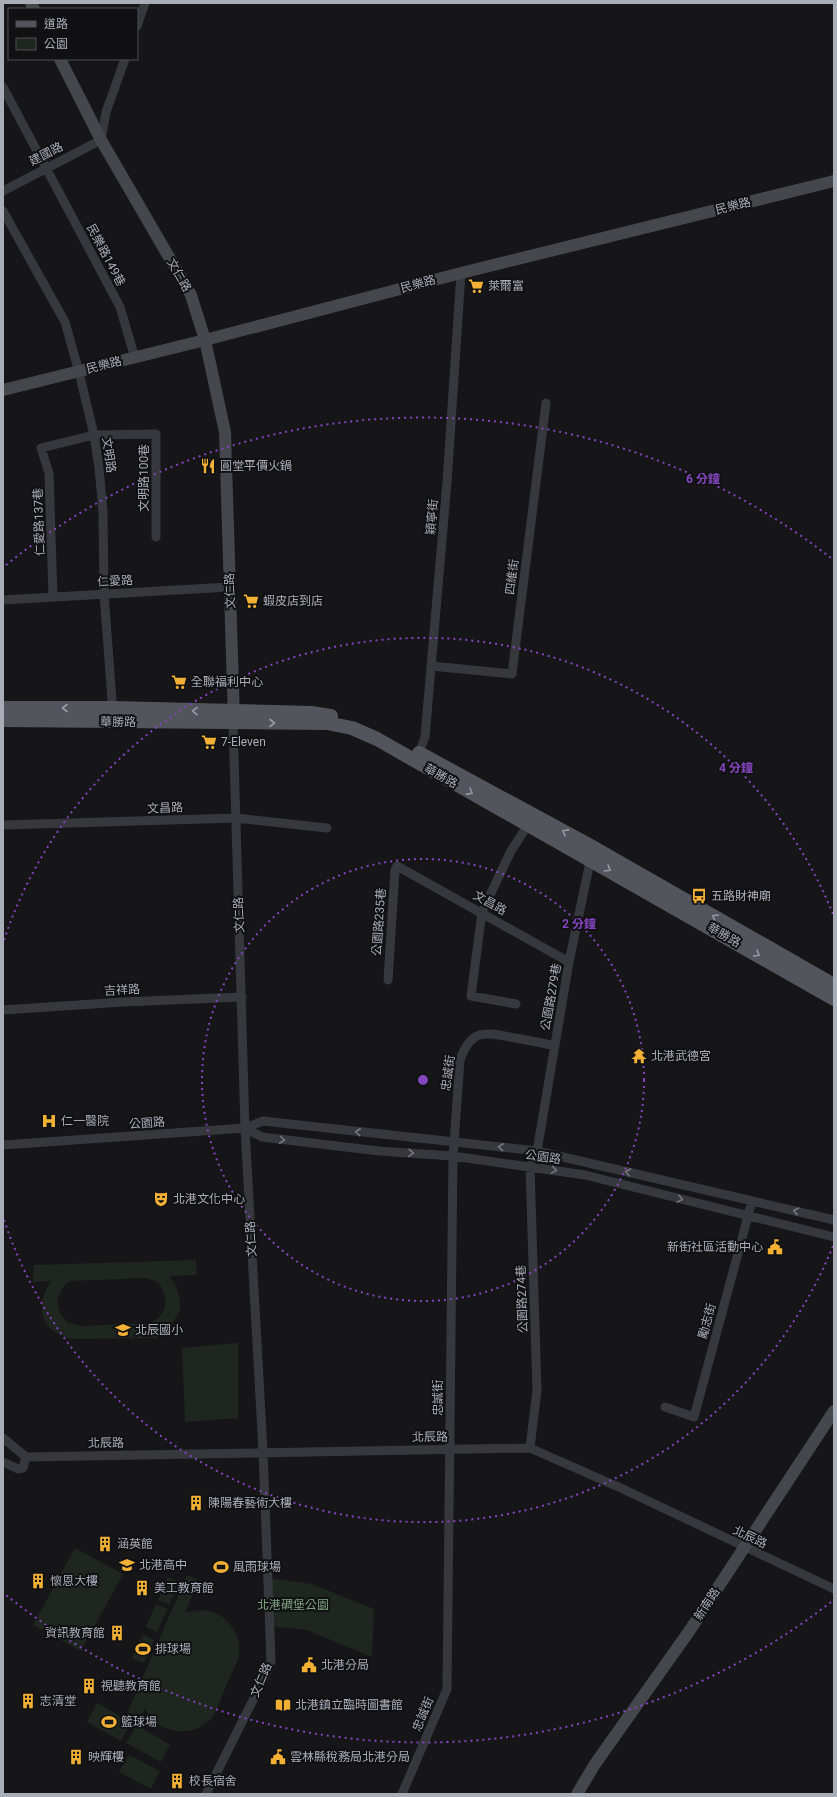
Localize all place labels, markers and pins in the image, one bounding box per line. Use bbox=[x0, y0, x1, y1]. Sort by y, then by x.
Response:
supermarket icon: 萊爾富 bbox=[467, 277, 485, 295]
place label: 萊爾富 bbox=[488, 279, 524, 293]
restaurant icon: 圓堂平價火鍋 bbox=[199, 457, 217, 475]
place label: 圓堂平價火鍋 bbox=[220, 459, 292, 473]
supermarket icon: 蝦皮店到店 bbox=[242, 592, 260, 610]
place label: 蝦皮店到店 bbox=[263, 594, 323, 608]
supermarket icon: 全聯福利中心 bbox=[170, 673, 188, 691]
place label: 全聯福利中心 bbox=[191, 675, 263, 689]
supermarket icon: 7-Eleven bbox=[200, 733, 218, 751]
place label: 7-Eleven bbox=[221, 735, 266, 749]
bus stop icon: 五路財神廟 bbox=[690, 887, 708, 905]
place label: 五路財神廟 bbox=[711, 889, 771, 903]
temple icon: 北港武德宮 bbox=[630, 1047, 648, 1065]
place label: 北港武德宮 bbox=[651, 1049, 711, 1063]
centre of rings bbox=[416, 1073, 430, 1087]
hospital icon: 仁一醫院 bbox=[40, 1112, 58, 1130]
place label: 仁一醫院 bbox=[61, 1114, 109, 1128]
theatre icon: 北港文化中心 bbox=[152, 1190, 170, 1208]
place label: 北港文化中心 bbox=[173, 1192, 245, 1206]
public building icon: 新街社區活動中心 bbox=[766, 1238, 784, 1256]
place label: 新街社區活動中心 bbox=[667, 1240, 763, 1254]
school or university icon: 北辰國小 bbox=[114, 1321, 132, 1339]
place label: 北辰國小 bbox=[135, 1323, 183, 1337]
building icon: 陳陽春藝術大樓 bbox=[187, 1494, 205, 1512]
place label: 陳陽春藝術大樓 bbox=[208, 1496, 292, 1510]
building icon: 涵英館 bbox=[96, 1535, 114, 1553]
place label: 涵英館 bbox=[117, 1537, 153, 1551]
school or university icon: 北港高中 bbox=[118, 1556, 136, 1574]
place label: 北港高中 bbox=[139, 1558, 187, 1572]
sports icon: 風雨球場 bbox=[212, 1558, 230, 1576]
place label: 風雨球場 bbox=[233, 1560, 281, 1574]
building icon: 懷恩大樓 bbox=[29, 1572, 47, 1590]
place label: 懷恩大樓 bbox=[50, 1574, 98, 1588]
building icon: 美工教育館 bbox=[133, 1579, 151, 1597]
place label: 美工教育館 bbox=[154, 1581, 214, 1595]
building icon: 資訊教育館 bbox=[108, 1624, 126, 1642]
place label: 資訊教育館 bbox=[45, 1626, 105, 1640]
sports icon: 排球場 bbox=[134, 1640, 152, 1658]
place label: 排球場 bbox=[155, 1642, 191, 1656]
public building icon: 北港分局 bbox=[300, 1656, 318, 1674]
place label: 北港分局 bbox=[321, 1658, 369, 1672]
building icon: 視聽教育館 bbox=[80, 1677, 98, 1695]
place label: 視聽教育館 bbox=[101, 1679, 161, 1693]
building icon: 志清堂 bbox=[19, 1692, 37, 1710]
place label: 志清堂 bbox=[40, 1694, 76, 1708]
library icon: 北港鎮立臨時圖書館 bbox=[274, 1696, 292, 1714]
place label: 北港鎮立臨時圖書館 bbox=[295, 1698, 403, 1712]
sports icon: 籃球場 bbox=[100, 1713, 118, 1731]
place label: 籃球場 bbox=[121, 1715, 157, 1729]
building icon: 映輝樓 bbox=[67, 1748, 85, 1766]
public building icon: 雲林縣稅務局北港分局 bbox=[269, 1748, 287, 1766]
place label: 映輝樓 bbox=[88, 1750, 124, 1764]
place label: 雲林縣稅務局北港分局 bbox=[290, 1750, 410, 1764]
building icon: 校長宿舍 bbox=[168, 1772, 186, 1790]
place label: 校長宿舍 bbox=[189, 1774, 237, 1788]

